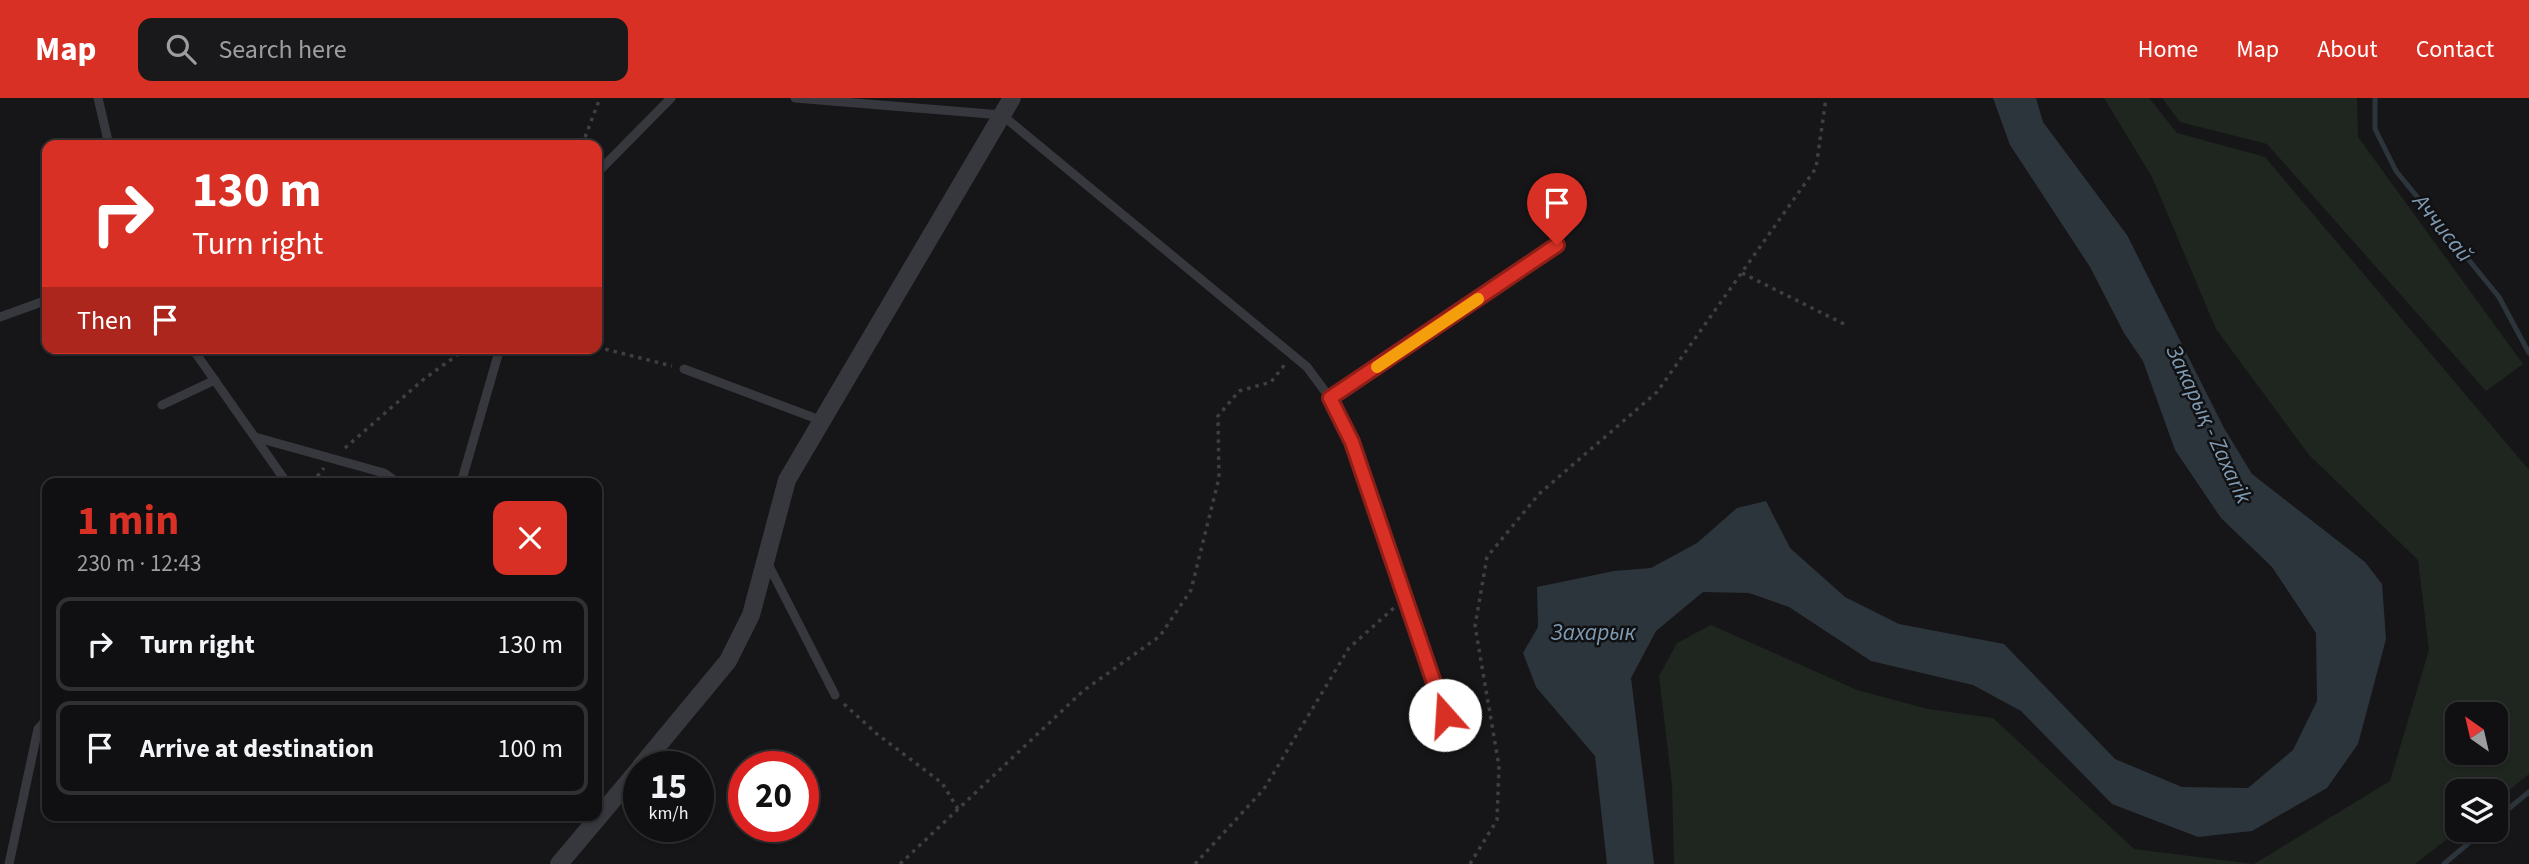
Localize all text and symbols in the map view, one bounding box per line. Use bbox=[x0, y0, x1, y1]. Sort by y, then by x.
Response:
search box bbox=[138, 18, 628, 81]
text: Map bbox=[35, 26, 96, 73]
icon: search bbox=[162, 30, 200, 68]
text: Search here bbox=[218, 31, 347, 68]
text: Home bbox=[2138, 32, 2198, 67]
text: Map bbox=[2236, 32, 2279, 67]
text: About bbox=[2317, 32, 2378, 67]
text: Contact bbox=[2416, 32, 2494, 67]
text: 130 m bbox=[192, 156, 321, 226]
icon: right bbox=[77, 168, 168, 259]
pin bbox=[1527, 173, 1587, 245]
icon: arrive bbox=[1538, 184, 1576, 222]
water label: Аччисай bbox=[2404, 185, 2481, 269]
text: Turn right bbox=[192, 221, 323, 267]
icon: arrive bbox=[146, 301, 184, 339]
text: Then bbox=[77, 302, 132, 339]
water label: Закарық - Zaxarik bbox=[2158, 339, 2261, 510]
text: 1 min bbox=[77, 491, 179, 551]
button: close bbox=[493, 501, 567, 575]
text: 230 m · 12:43 bbox=[77, 547, 201, 580]
water label: Захарык bbox=[1551, 616, 1636, 649]
icon: right bbox=[81, 625, 119, 663]
text: Turn right bbox=[140, 626, 255, 663]
text: 130 m bbox=[497, 626, 563, 663]
position arrow bbox=[1408, 678, 1482, 752]
north arrow bbox=[2445, 702, 2508, 765]
map controls bbox=[2445, 702, 2508, 842]
icon: arrive bbox=[81, 729, 119, 767]
text: Arrive at destination bbox=[140, 730, 374, 767]
text: 100 m bbox=[497, 730, 563, 767]
speed limit sign: 20 bbox=[728, 751, 819, 842]
text: 15 bbox=[650, 762, 687, 812]
button: layers bbox=[2445, 779, 2508, 842]
text: km/h bbox=[649, 801, 688, 826]

